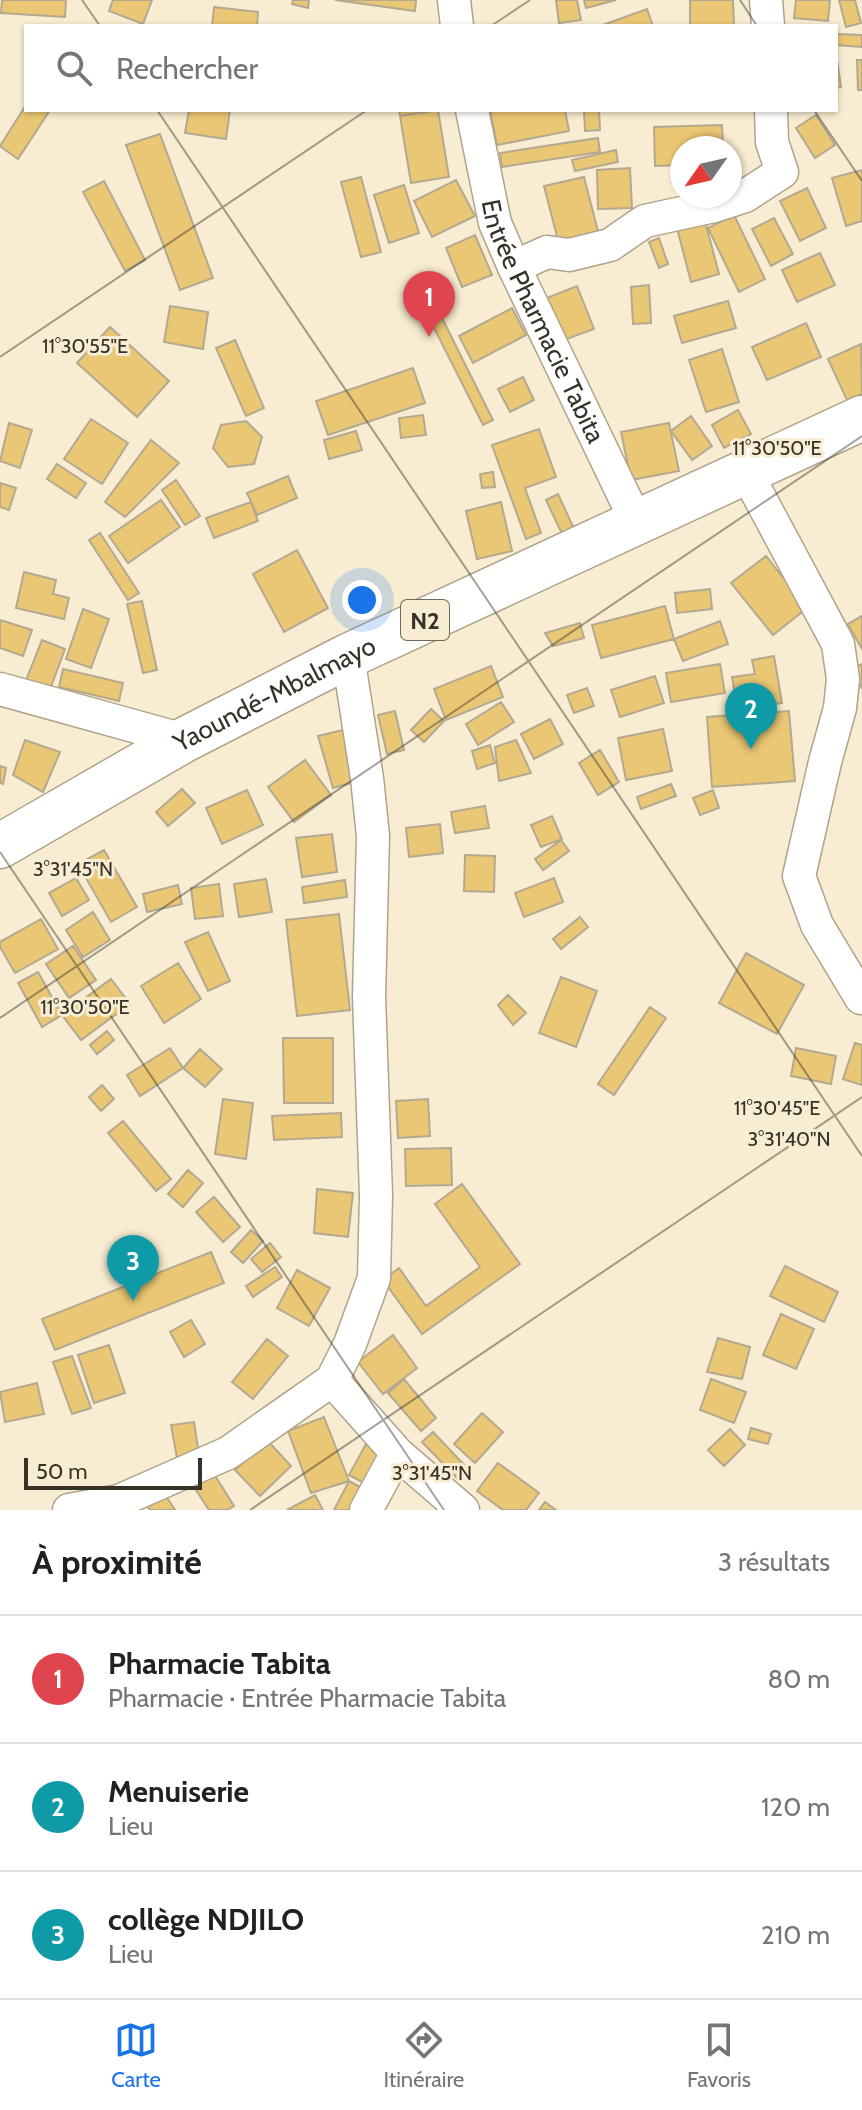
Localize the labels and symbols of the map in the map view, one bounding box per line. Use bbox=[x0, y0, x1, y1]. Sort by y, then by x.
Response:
north arrow bbox=[670, 136, 742, 208]
street label: Entrée Pharmacie Tabita bbox=[475, 196, 612, 449]
pin: 1 bbox=[403, 271, 455, 337]
text: 11°30'55"E bbox=[42, 334, 128, 358]
text: 11°30'50"E bbox=[732, 436, 822, 460]
your location bbox=[342, 580, 382, 620]
road number: N2 bbox=[401, 600, 449, 640]
street label: Yaoundé-Mbalmayo bbox=[167, 629, 381, 759]
pin: 2 bbox=[725, 683, 777, 749]
text: 3°31'45"N bbox=[33, 857, 113, 881]
text: 11°30'50"E bbox=[40, 995, 130, 1019]
text: 11°30'45"E bbox=[734, 1096, 820, 1120]
text: 3°31'40"N bbox=[747, 1127, 831, 1151]
pin: 3 bbox=[107, 1235, 159, 1301]
scale bar bbox=[24, 1454, 202, 1490]
text: 3°31'45"N bbox=[392, 1461, 472, 1485]

